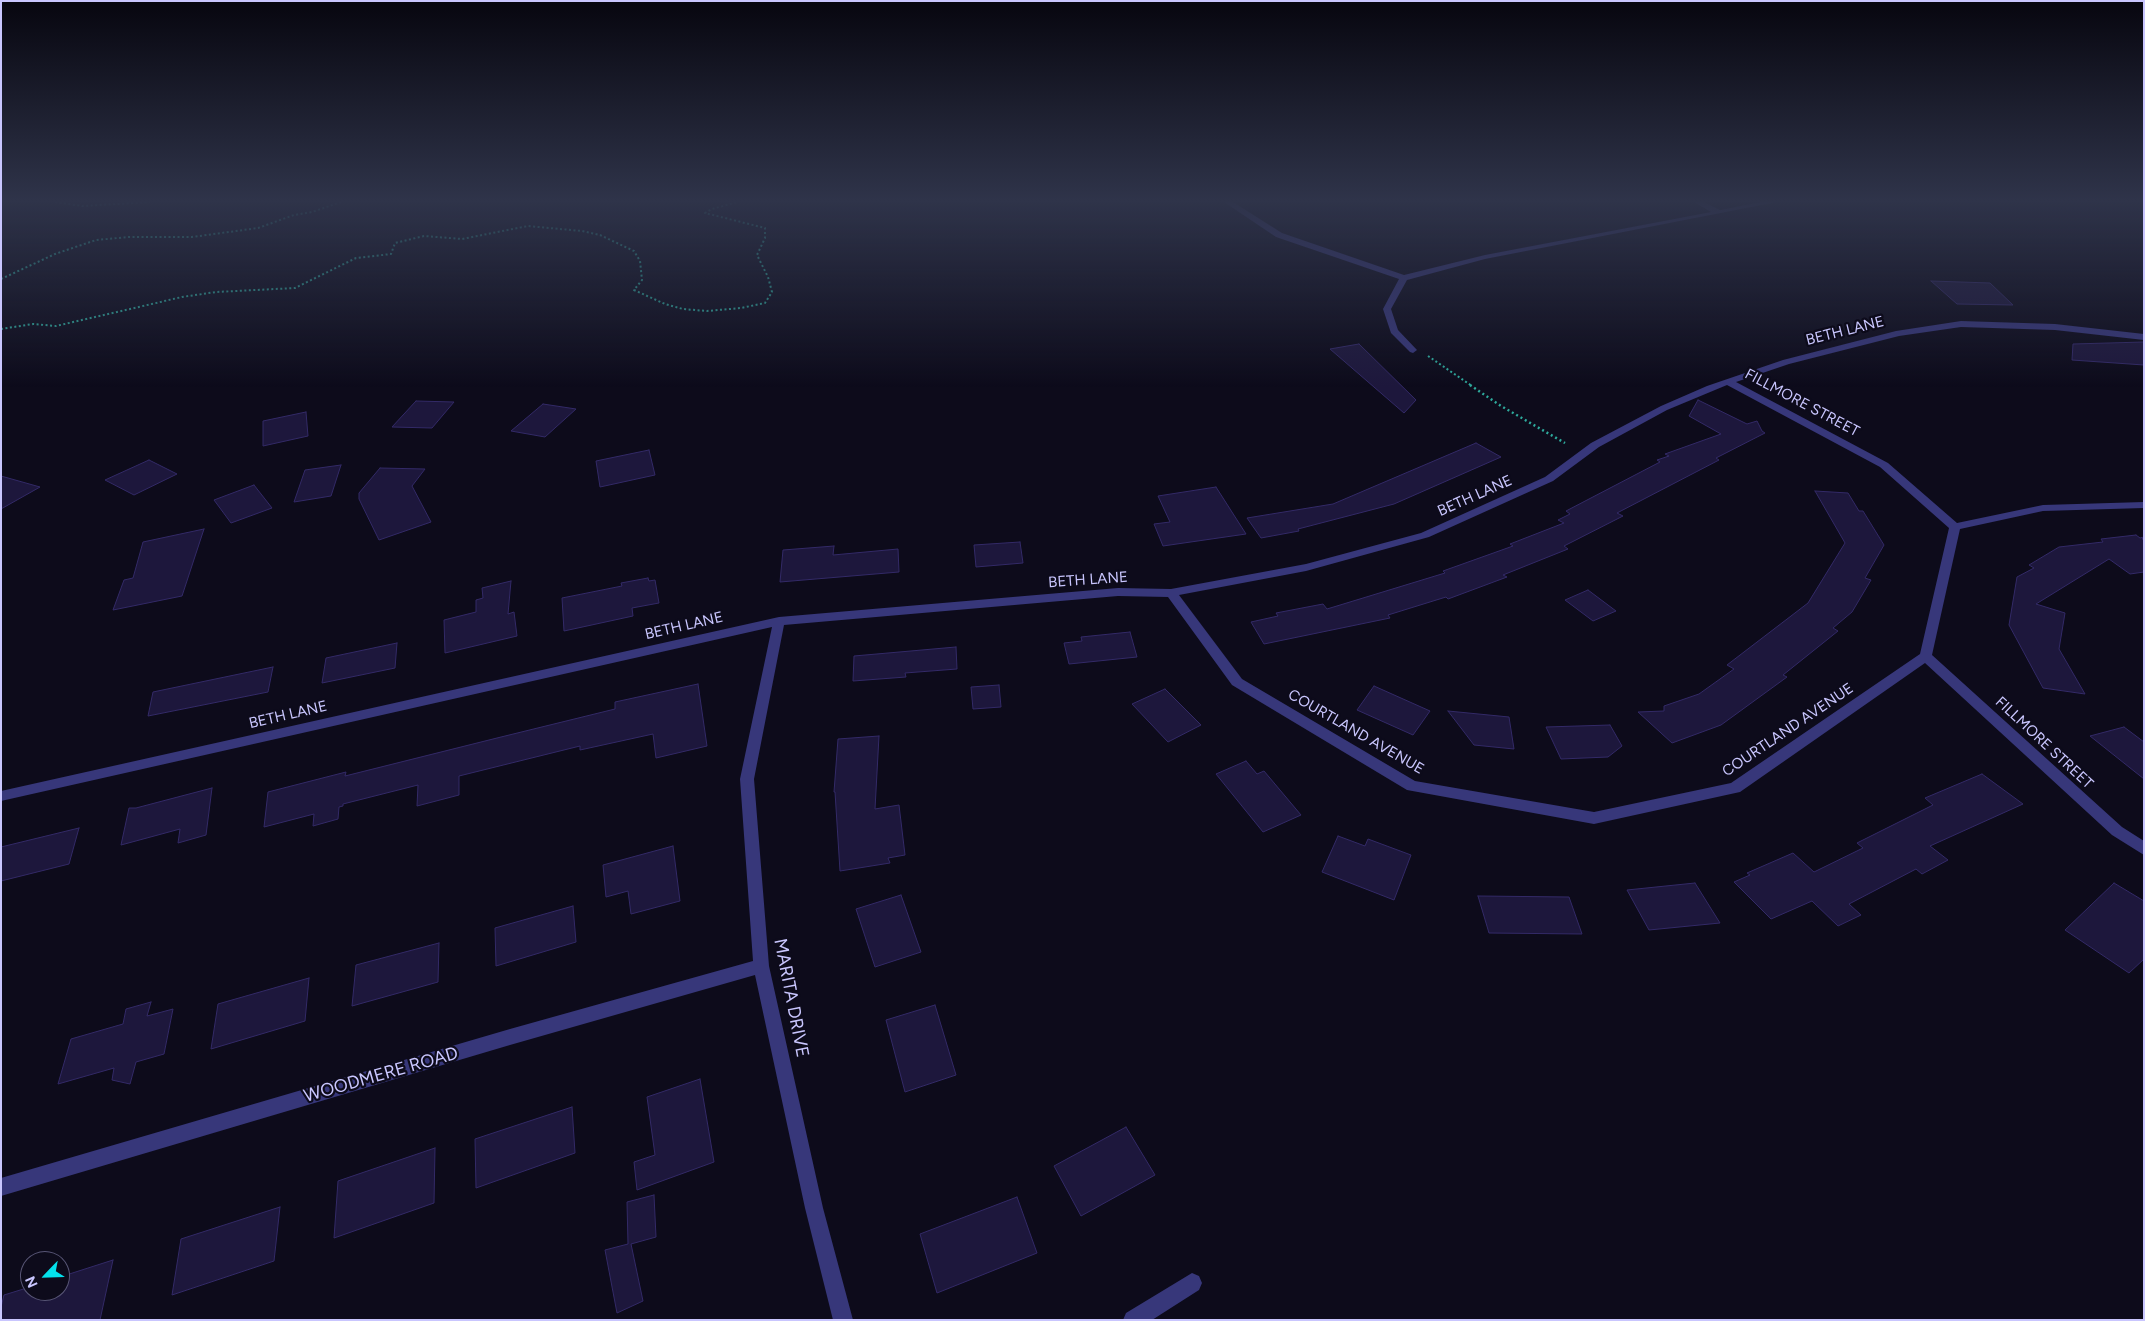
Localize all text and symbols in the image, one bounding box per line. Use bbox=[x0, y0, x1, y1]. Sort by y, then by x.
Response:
street label: BETH LANE bbox=[1804, 313, 1886, 349]
street label: FILLMORE STREET bbox=[1742, 365, 1862, 441]
street label: BETH LANE bbox=[1435, 472, 1515, 520]
street label: BETH LANE bbox=[1048, 568, 1128, 592]
street label: BETH LANE bbox=[643, 608, 725, 644]
street label: COURTLAND AVENUE bbox=[1719, 679, 1857, 781]
street label: COURTLAND AVENUE bbox=[1285, 686, 1427, 778]
street label: FILLMORE STREET bbox=[1991, 693, 2097, 793]
street label: BETH LANE bbox=[247, 697, 329, 733]
street label: MARITA DRIVE bbox=[769, 937, 813, 1059]
street label: WOODMERE ROAD bbox=[301, 1043, 461, 1107]
north arrow bbox=[20, 1251, 70, 1301]
text: N bbox=[22, 1274, 42, 1290]

